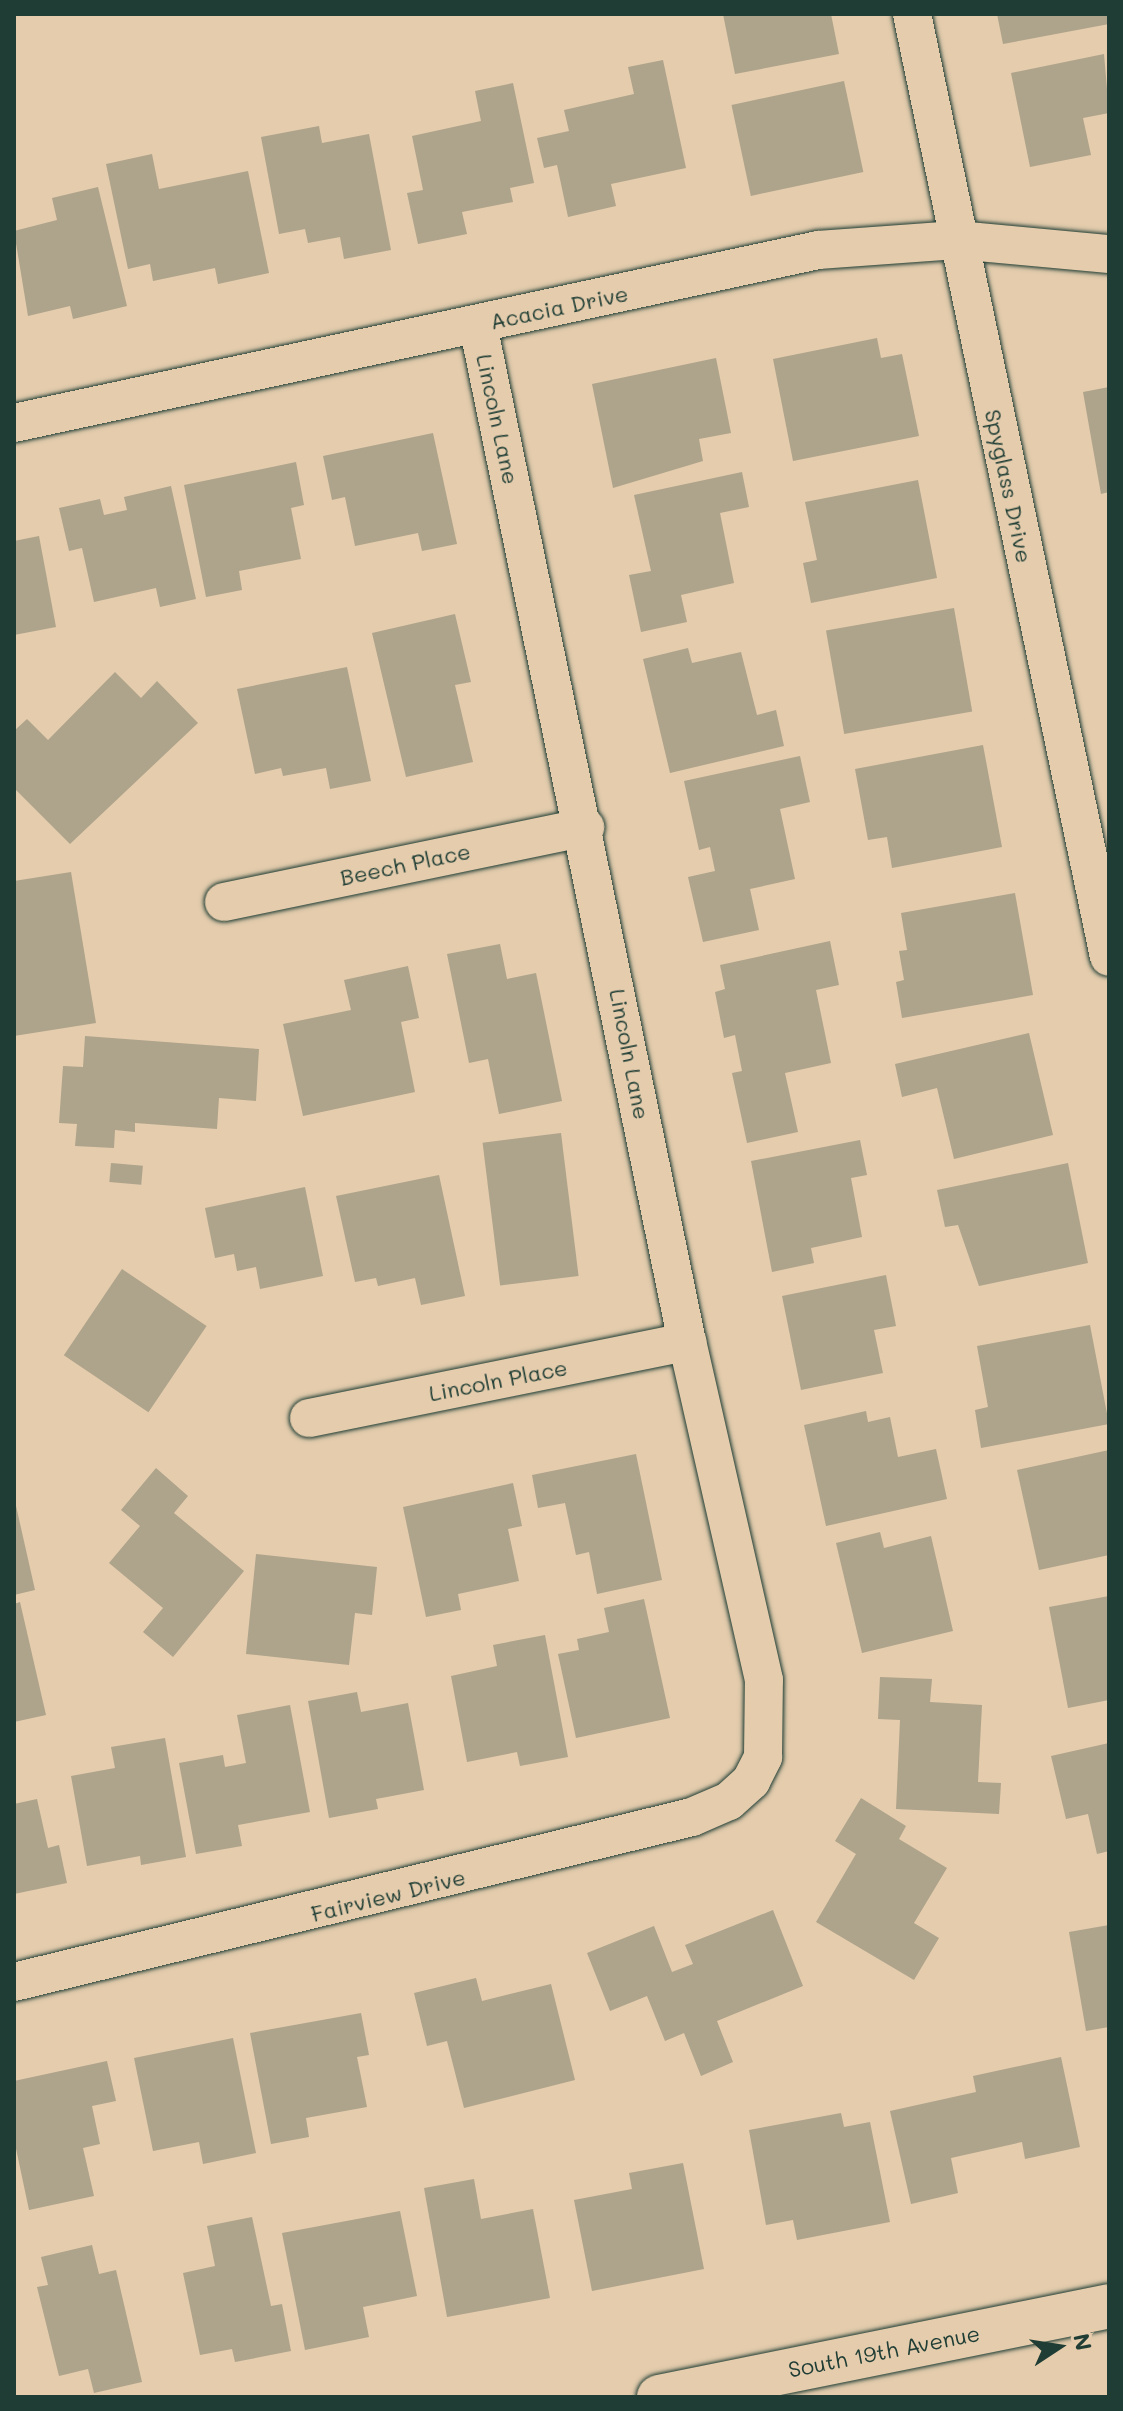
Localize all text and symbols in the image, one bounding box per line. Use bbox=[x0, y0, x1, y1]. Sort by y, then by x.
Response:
street label: Acacia Drive bbox=[488, 279, 630, 335]
street label: Lincoln Lane bbox=[471, 352, 525, 486]
street label: Spyglass Drive bbox=[980, 407, 1038, 565]
street label: Beech Place bbox=[337, 837, 473, 891]
street label: Lincoln Lane bbox=[604, 987, 656, 1121]
street label: Lincoln Place bbox=[427, 1354, 569, 1406]
street label: Fairview Drive bbox=[308, 1863, 468, 1927]
north arrow bbox=[1019, 2307, 1099, 2387]
street label: South 19th Avenue bbox=[786, 2319, 982, 2383]
text: N bbox=[1067, 2331, 1099, 2353]

